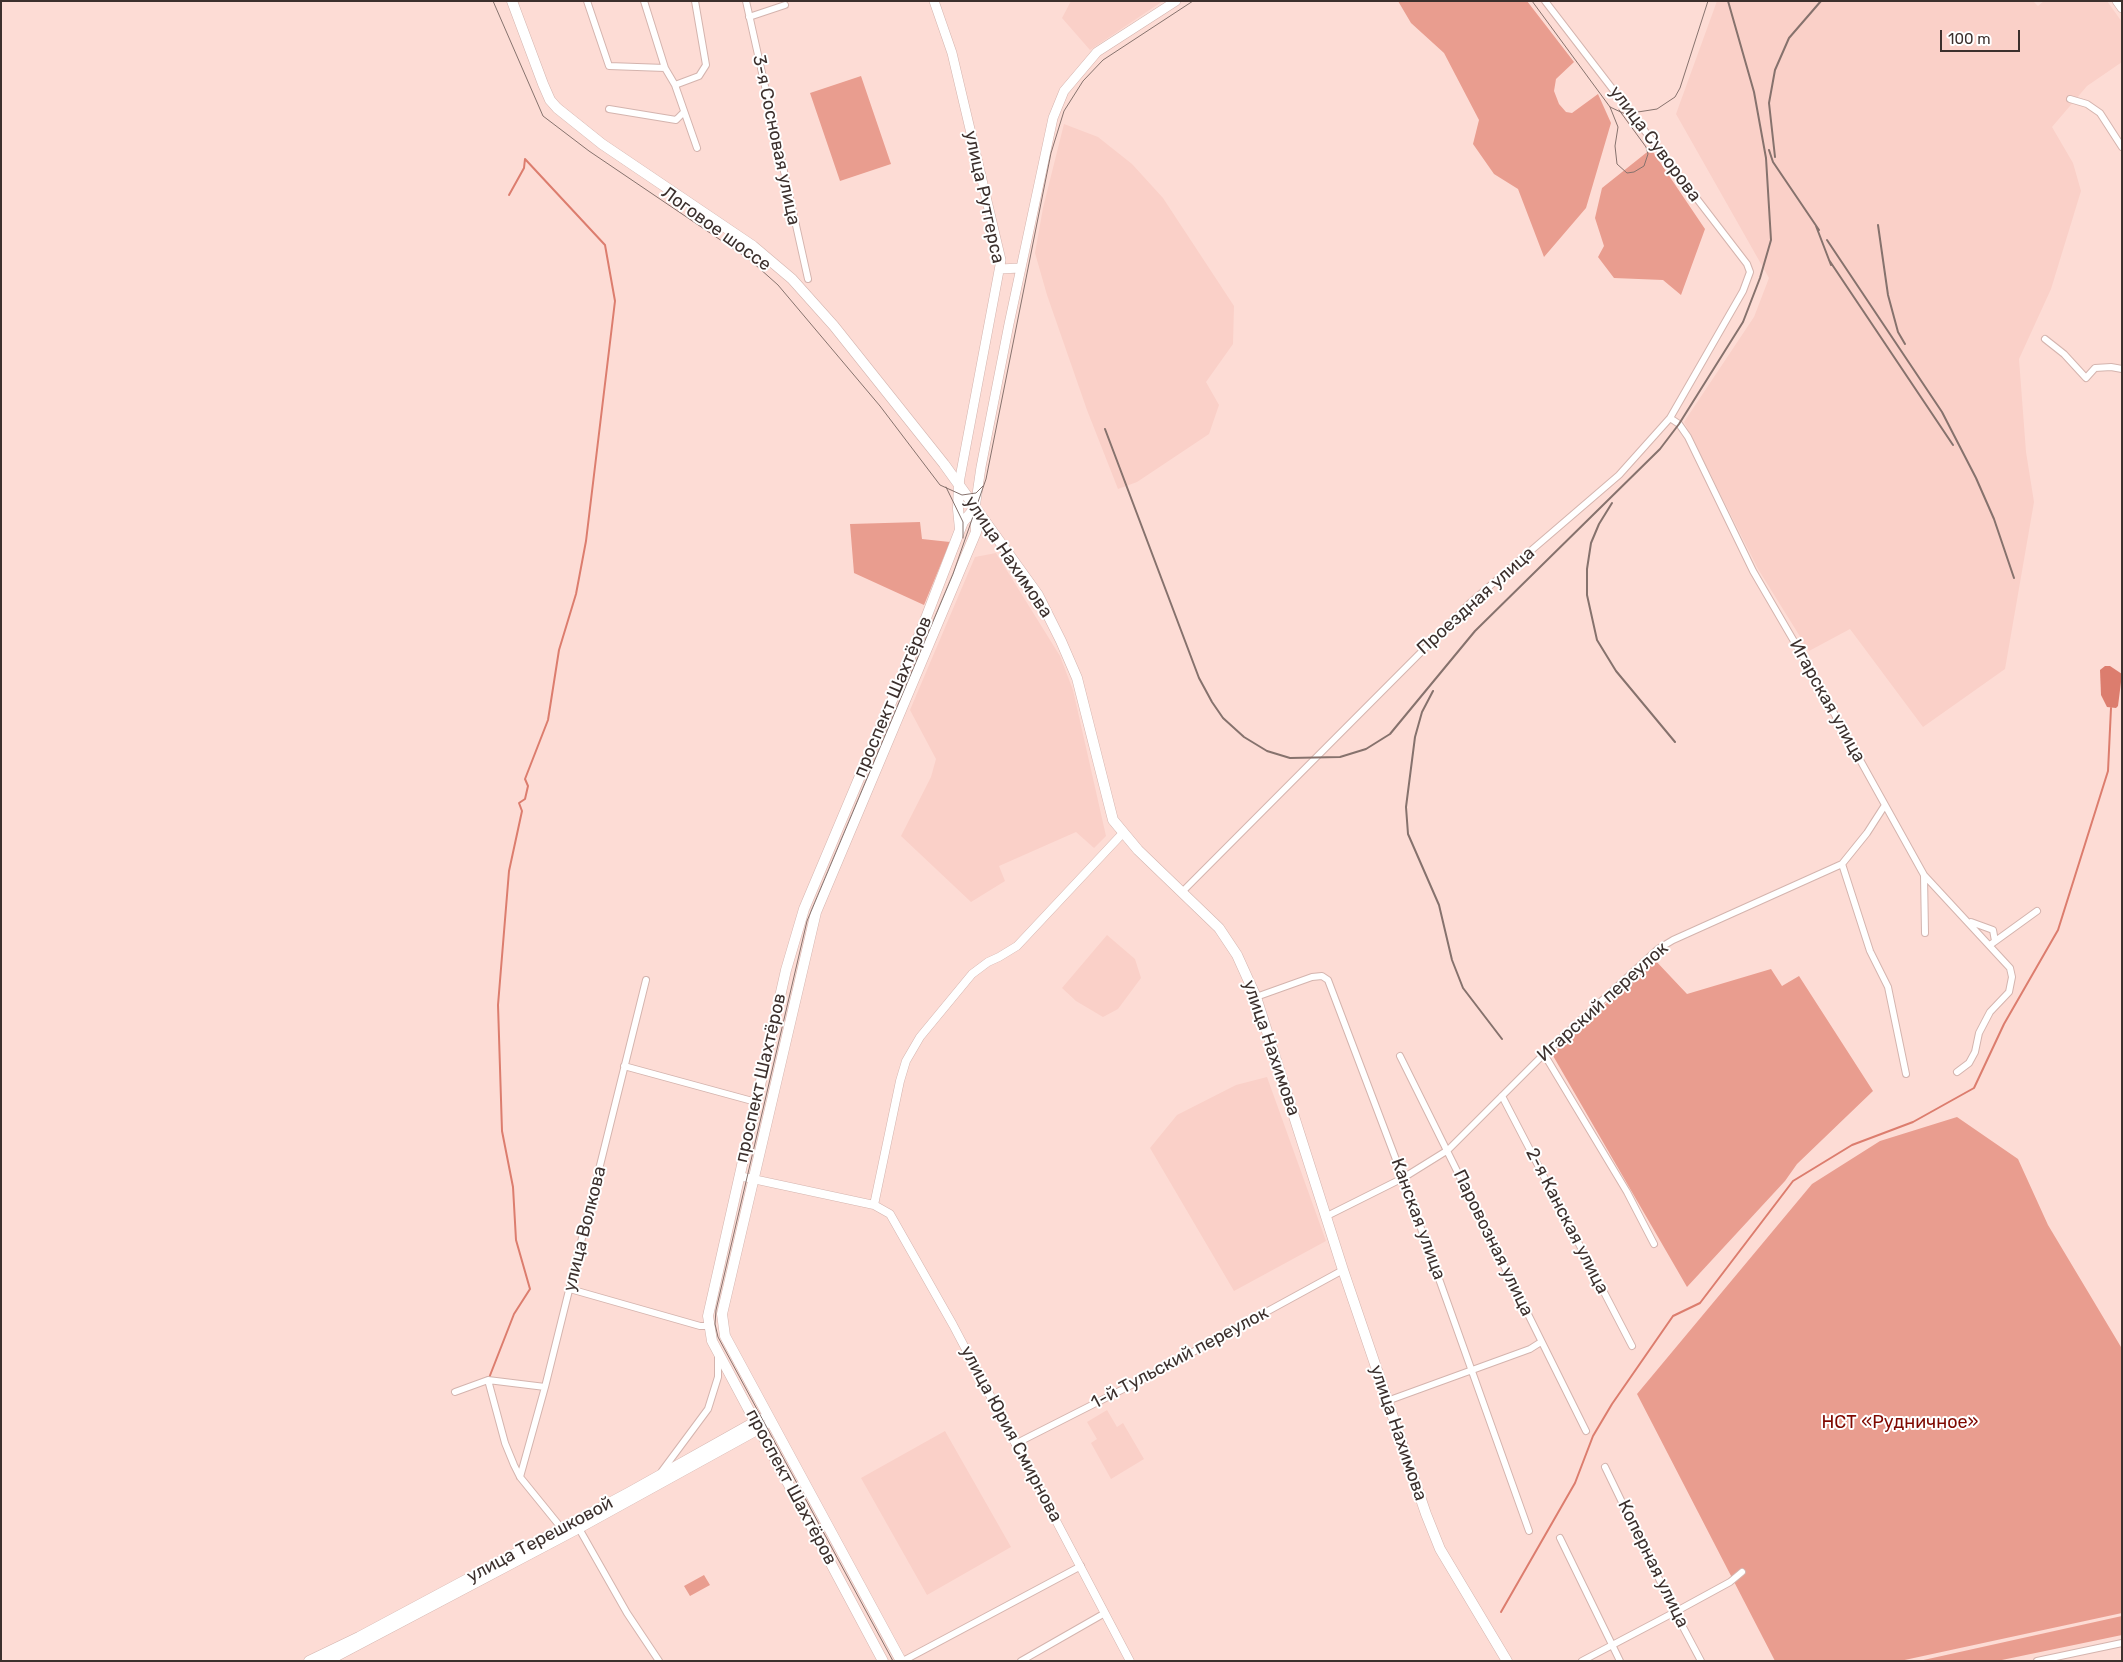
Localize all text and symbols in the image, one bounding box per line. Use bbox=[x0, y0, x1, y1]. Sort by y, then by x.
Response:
scale bar bbox=[1943, 20, 2023, 52]
text: 100 m bbox=[1948, 30, 1990, 48]
street label: 3-я Сосновая улица bbox=[747, 53, 805, 227]
street label: улица Суворова bbox=[1604, 82, 1706, 206]
street label: улица Рутгерса bbox=[959, 129, 1009, 265]
street label: Логовое шоссе bbox=[657, 182, 775, 276]
street label: улица Нахимова bbox=[959, 492, 1057, 622]
street label: Проездная улица bbox=[1413, 542, 1539, 660]
street label: проспект Шахтёров bbox=[849, 613, 937, 781]
street label: Игарская улица bbox=[1784, 636, 1870, 766]
street label: Игарский переулок bbox=[1533, 938, 1673, 1066]
street label: улица Нахимова bbox=[1238, 977, 1304, 1119]
street label: проспект Шахтёров bbox=[731, 991, 791, 1165]
street label: 2-я Канская улица bbox=[1521, 1144, 1613, 1298]
street label: Канская улица bbox=[1386, 1155, 1450, 1283]
street label: улица Волкова bbox=[559, 1164, 611, 1294]
street label: Паровозная улица bbox=[1448, 1166, 1538, 1320]
street label: 1-й Тульский переулок bbox=[1088, 1302, 1272, 1414]
street label: улица Юрия Смирнова bbox=[955, 1342, 1067, 1526]
street label: улица Нахимова bbox=[1365, 1362, 1431, 1504]
street label: проспект Шахтёров bbox=[741, 1406, 841, 1568]
park label: НСТ «Рудничное» bbox=[1822, 1412, 1978, 1434]
street label: улица Терешковой bbox=[463, 1492, 617, 1588]
street label: Коперная улица bbox=[1613, 1496, 1693, 1632]

